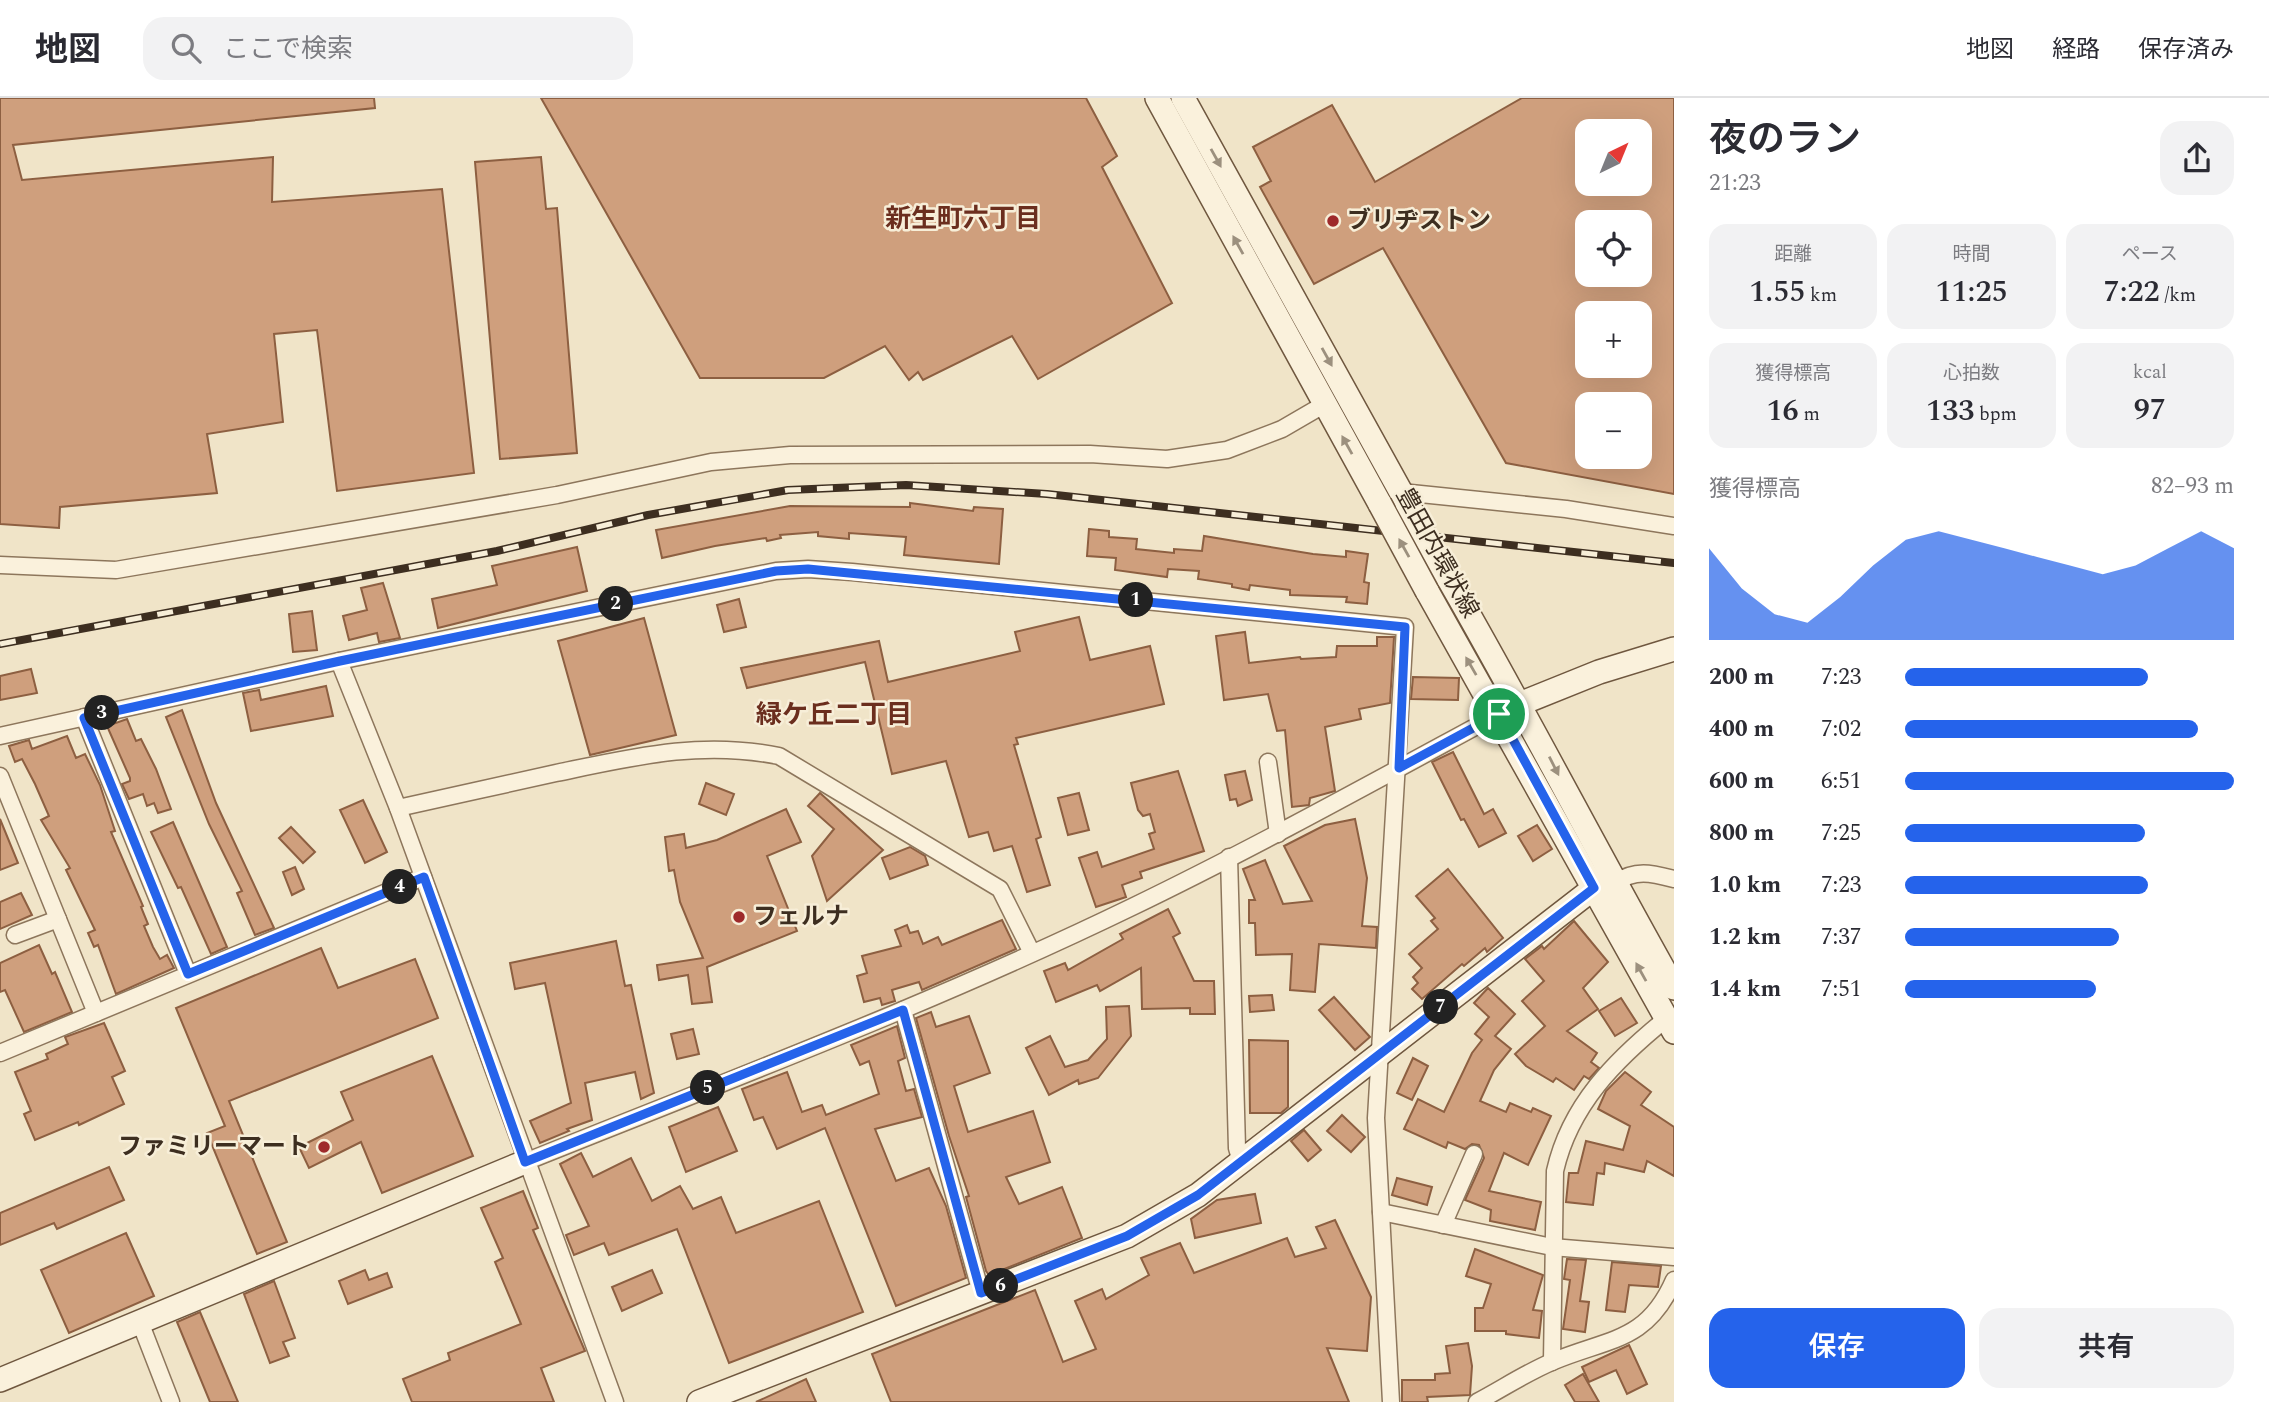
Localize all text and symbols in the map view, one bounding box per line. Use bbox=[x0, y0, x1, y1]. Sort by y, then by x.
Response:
search box bbox=[143, 17, 633, 80]
text: 地図 bbox=[35, 25, 101, 75]
icon: search bbox=[167, 29, 205, 67]
text: ここで検索 bbox=[223, 29, 353, 69]
text: 地図 bbox=[1966, 32, 2014, 68]
text: 経路 bbox=[2052, 32, 2100, 68]
text: 保存済み bbox=[2138, 32, 2234, 68]
text: 夜のラン bbox=[1709, 111, 1861, 169]
north arrow bbox=[1575, 119, 1652, 196]
map controls bbox=[1575, 119, 1652, 469]
button: share bbox=[2160, 121, 2234, 195]
one-way arrow bbox=[1210, 148, 1222, 168]
text: 21:23 bbox=[1709, 166, 1761, 201]
district label: 新生町六丁目 bbox=[885, 199, 1041, 239]
place label: ブリヂストン bbox=[1347, 203, 1491, 239]
button: locate bbox=[1575, 210, 1652, 287]
marker: ブリヂストン bbox=[1325, 213, 1341, 229]
one-way arrow bbox=[1232, 235, 1244, 255]
text: 距離 bbox=[1774, 240, 1812, 269]
text: 時間 bbox=[1952, 240, 1991, 269]
text: ペース bbox=[2122, 240, 2178, 269]
text: 1.55 bbox=[1749, 269, 1805, 315]
text: 11:25 bbox=[1935, 269, 2008, 315]
text: 7:22 bbox=[2104, 269, 2160, 315]
text: km bbox=[1805, 281, 1837, 310]
text: /km bbox=[2160, 281, 2196, 310]
button: + bbox=[1575, 301, 1652, 378]
one-way arrow bbox=[1321, 347, 1333, 366]
text: kcal bbox=[2133, 358, 2167, 387]
text: 獲得標高 bbox=[1755, 359, 1831, 388]
text: 心拍数 bbox=[1943, 359, 2000, 388]
text: 97 bbox=[2134, 387, 2166, 433]
text: 16 bbox=[1767, 388, 1799, 434]
text: 133 bbox=[1926, 388, 1974, 434]
button: − bbox=[1575, 392, 1652, 469]
text: m bbox=[1799, 400, 1820, 429]
text: bpm bbox=[1974, 400, 2017, 429]
one-way arrow bbox=[1341, 435, 1353, 454]
text: 82–93 m bbox=[2151, 469, 2234, 504]
text: 獲得標高 bbox=[1709, 472, 1801, 507]
street label: 豊田内環状線 bbox=[1386, 481, 1488, 625]
one-way arrow bbox=[1398, 538, 1410, 557]
pin: 1 bbox=[1118, 582, 1154, 618]
text: 1 bbox=[1130, 585, 1141, 614]
pin: 2 bbox=[598, 587, 634, 622]
text: 2 bbox=[610, 589, 621, 618]
one-way arrow bbox=[1465, 657, 1477, 676]
text: 200 m bbox=[1709, 660, 1774, 695]
text: 7:23 bbox=[1821, 660, 1861, 695]
pin bbox=[1469, 684, 1529, 744]
district label: 緑ケ丘二丁目 bbox=[756, 695, 912, 735]
icon: arrive bbox=[1480, 695, 1518, 733]
pin: 3 bbox=[84, 696, 119, 730]
text: 3 bbox=[96, 698, 107, 727]
text: 400 m bbox=[1709, 712, 1774, 747]
text: 7:02 bbox=[1821, 712, 1861, 747]
one-way arrow bbox=[1548, 756, 1559, 776]
text: 600 m bbox=[1709, 764, 1774, 799]
text: 6:51 bbox=[1821, 764, 1861, 799]
text: 800 m bbox=[1709, 816, 1774, 851]
text: 7:25 bbox=[1821, 816, 1861, 851]
text: 1.0 km bbox=[1709, 868, 1781, 903]
text: 7:23 bbox=[1821, 868, 1861, 903]
pin: 4 bbox=[382, 870, 418, 904]
text: 4 bbox=[394, 872, 405, 901]
place label: フェルナ bbox=[753, 899, 849, 935]
marker: フェルナ bbox=[731, 909, 747, 925]
text: 1.2 km bbox=[1709, 920, 1781, 955]
text: 7:37 bbox=[1821, 920, 1861, 955]
one-way arrow bbox=[1635, 962, 1647, 982]
text: 1.4 km bbox=[1709, 972, 1781, 1007]
text: 7:51 bbox=[1821, 972, 1861, 1007]
pin: 7 bbox=[1424, 990, 1458, 1024]
text: 7 bbox=[1435, 992, 1446, 1021]
pin: 5 bbox=[690, 1070, 726, 1105]
text: 5 bbox=[702, 1073, 713, 1102]
place label: ファミリーマート bbox=[118, 1129, 310, 1165]
marker: ファミリーマート bbox=[316, 1139, 332, 1155]
pin: 6 bbox=[984, 1268, 1018, 1304]
text: 6 bbox=[995, 1271, 1006, 1300]
button: 保存 bbox=[1709, 1308, 1965, 1388]
button: 共有 bbox=[1979, 1308, 2234, 1388]

